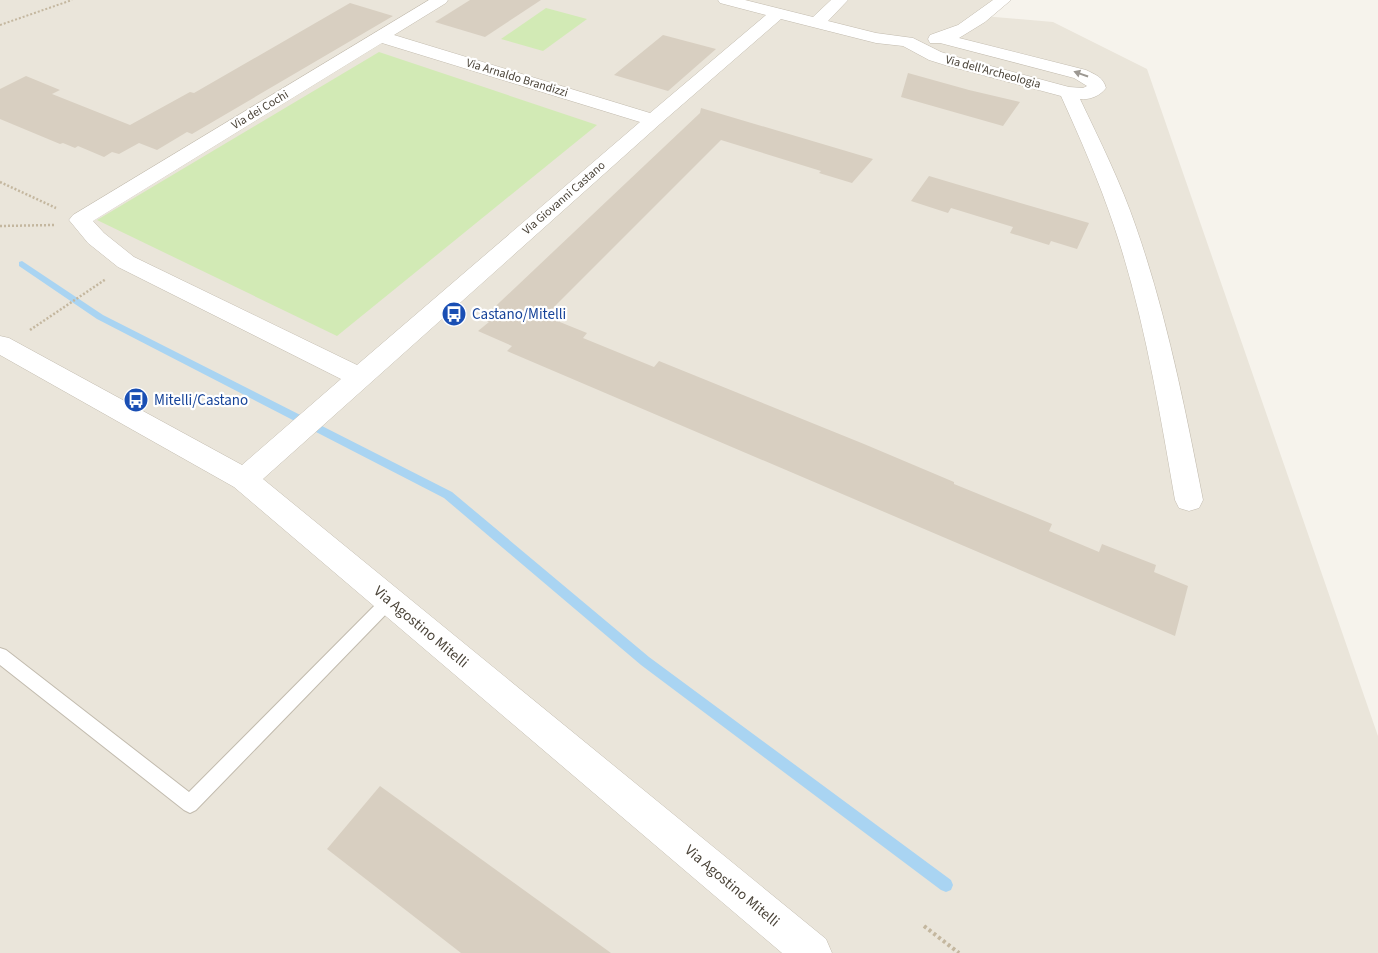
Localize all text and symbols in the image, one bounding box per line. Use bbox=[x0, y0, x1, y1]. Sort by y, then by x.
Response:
street label: Via dell'Archeologia bbox=[943, 51, 1043, 93]
street label: Via Arnaldo Brandizzi bbox=[464, 54, 570, 102]
one-way arrow bbox=[1073, 70, 1088, 78]
street label: Via dei Cochi bbox=[228, 86, 292, 134]
street label: Via Giovanni Castano bbox=[519, 157, 609, 239]
bus stop icon: Castano/Mitelli bbox=[441, 301, 467, 327]
place label: Castano/Mitelli bbox=[472, 304, 566, 325]
bus stop icon: Mitelli/Castano bbox=[123, 387, 149, 413]
place label: Mitelli/Castano bbox=[154, 390, 248, 411]
street label: Via Agostino Mitelli bbox=[369, 581, 473, 673]
street label: Via Agostino Mitelli bbox=[680, 840, 784, 932]

